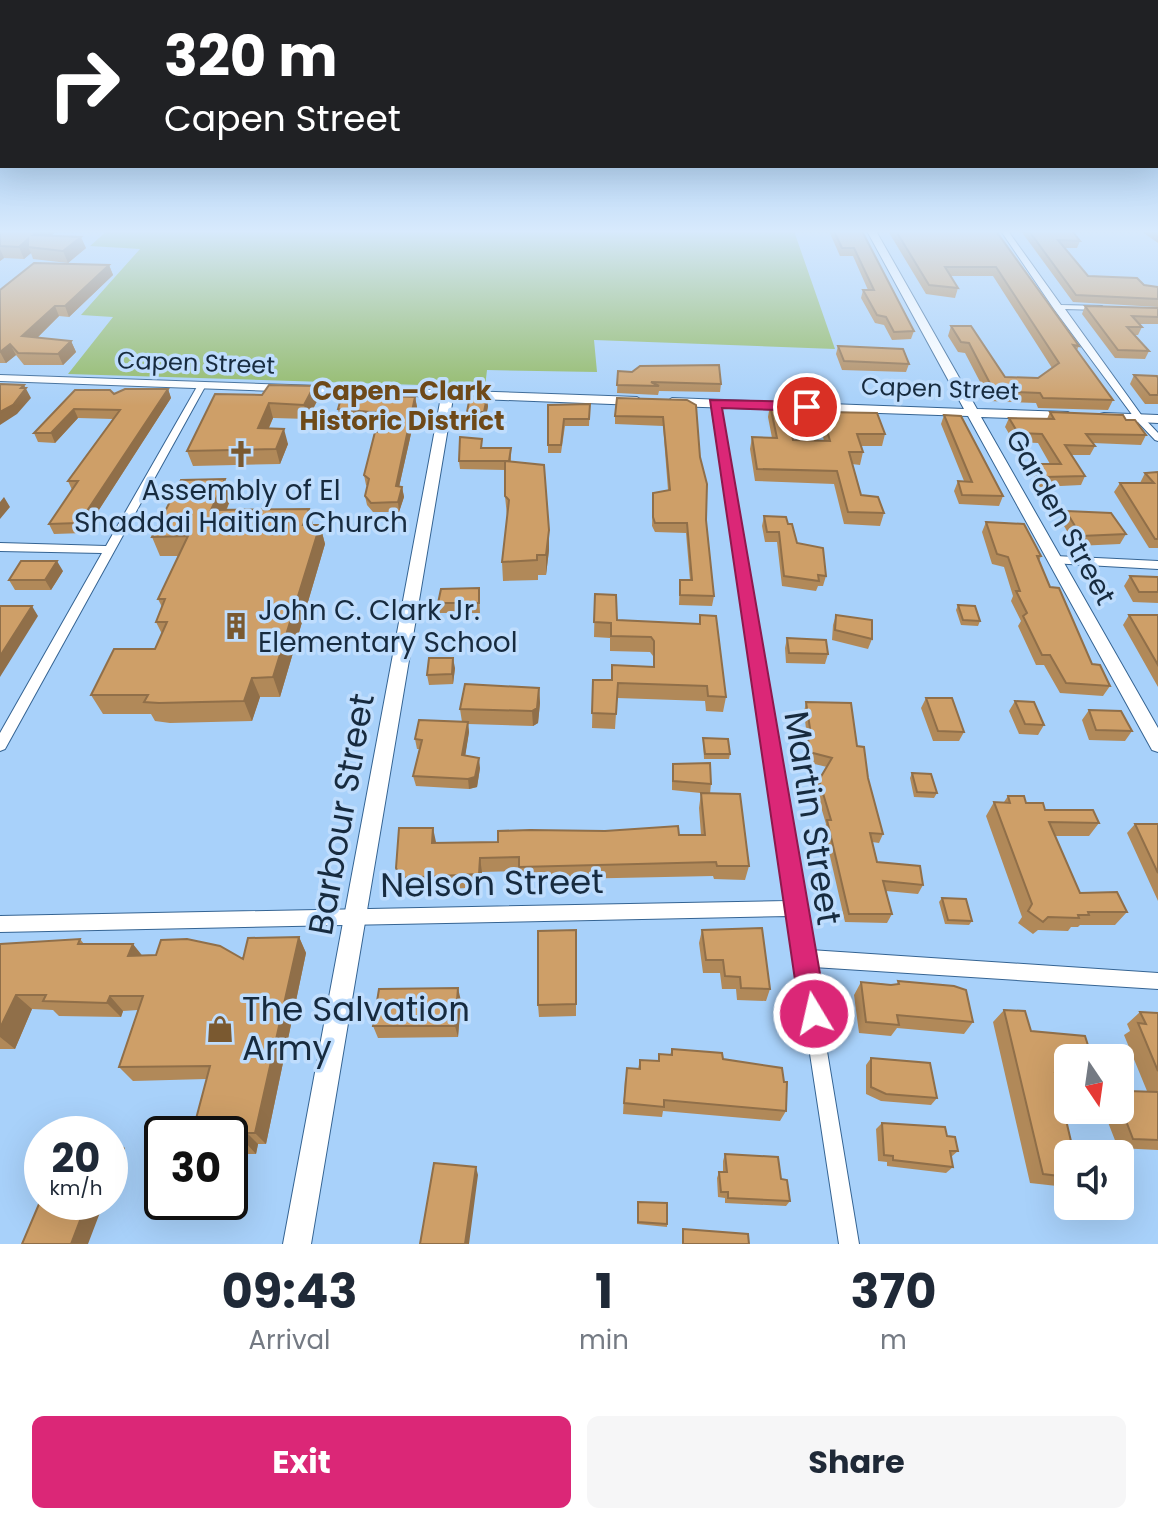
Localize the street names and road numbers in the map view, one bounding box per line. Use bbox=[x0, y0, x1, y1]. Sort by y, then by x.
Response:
street label: Capen Street bbox=[117, 343, 275, 382]
street label: Capen Street bbox=[861, 369, 1019, 408]
street label: Garden Street bbox=[996, 423, 1125, 612]
street label: Barbour Street bbox=[296, 690, 386, 938]
street label: Martin Street bbox=[772, 708, 854, 928]
street label: Nelson Street bbox=[380, 857, 604, 909]

